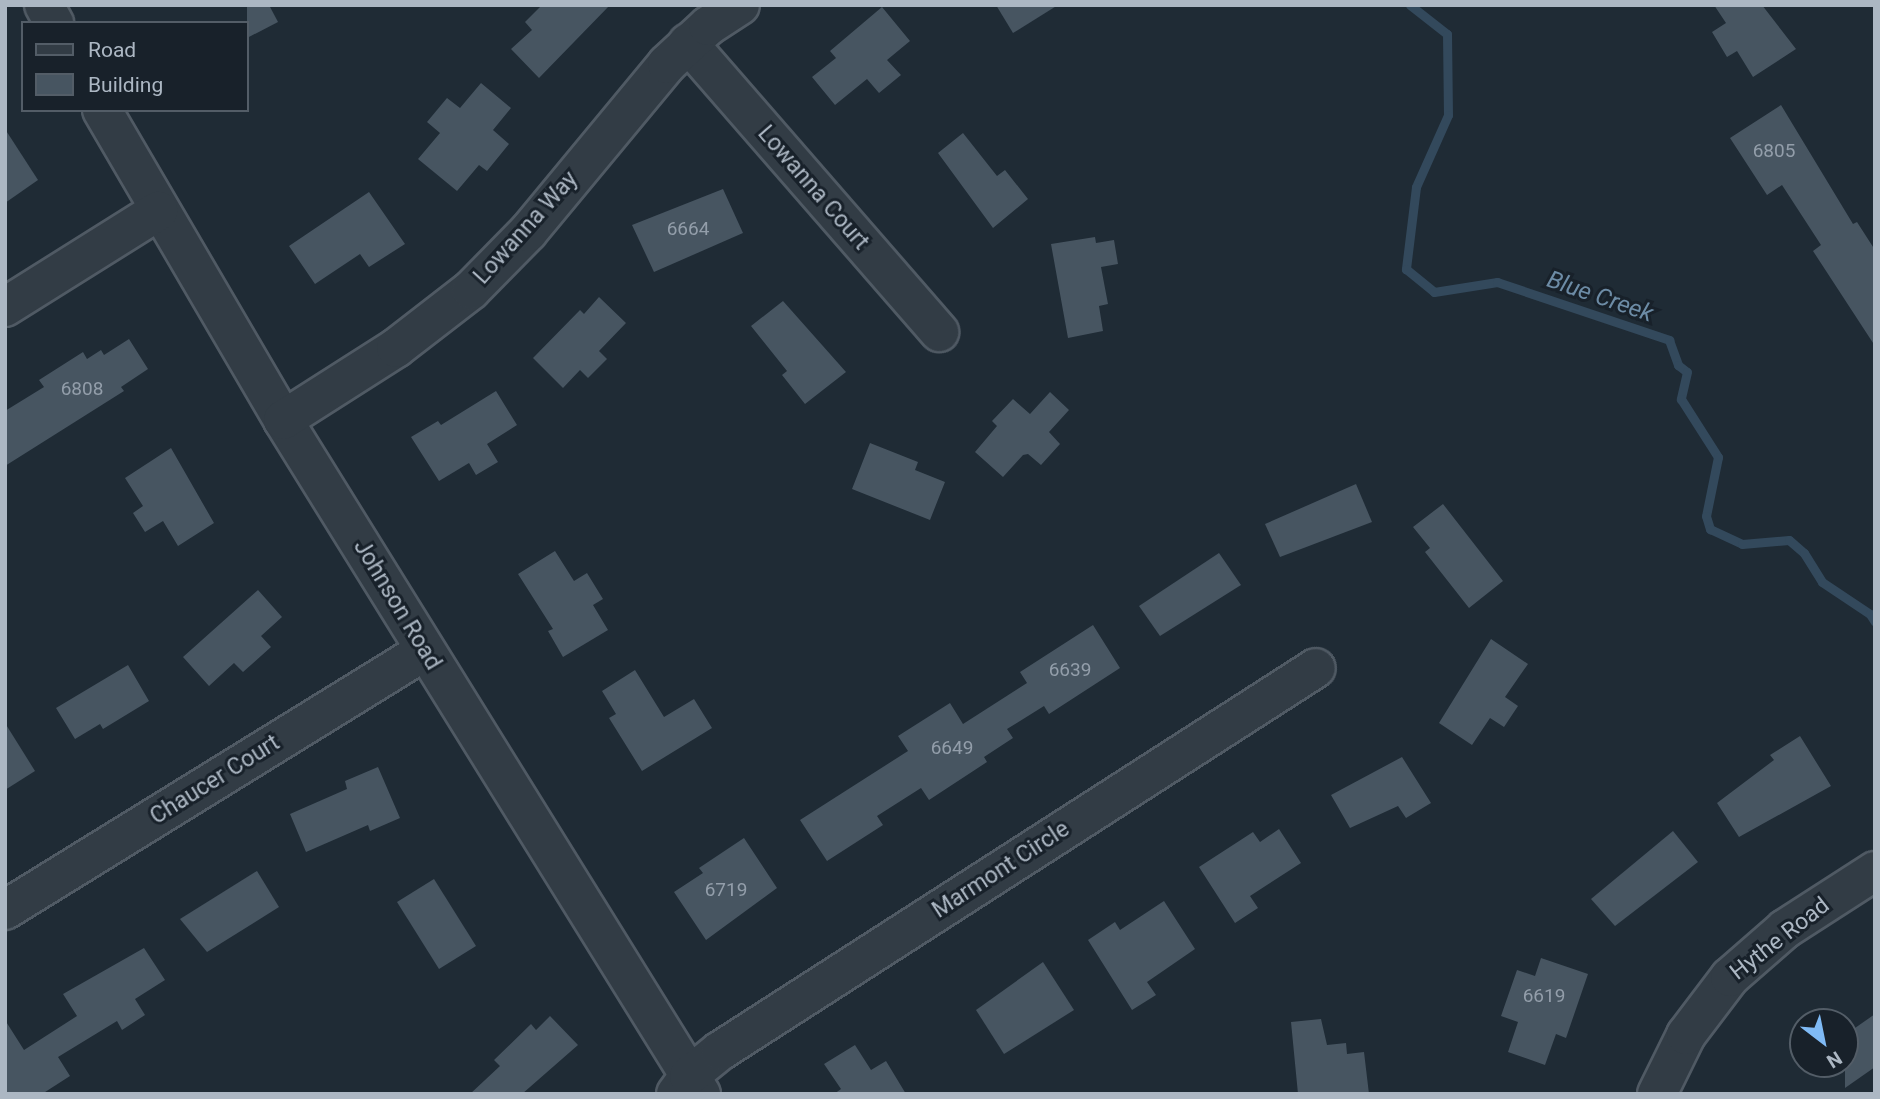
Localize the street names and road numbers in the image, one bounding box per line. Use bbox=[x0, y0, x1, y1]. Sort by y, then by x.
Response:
street label: Lowanna Court bbox=[752, 120, 874, 256]
street label: Lowanna Way bbox=[468, 166, 584, 290]
street label: Johnson Road bbox=[347, 535, 447, 675]
street label: Chaucer Court bbox=[145, 729, 285, 831]
street label: Marmont Circle bbox=[927, 816, 1075, 924]
street label: Hythe Road bbox=[1725, 892, 1835, 986]

